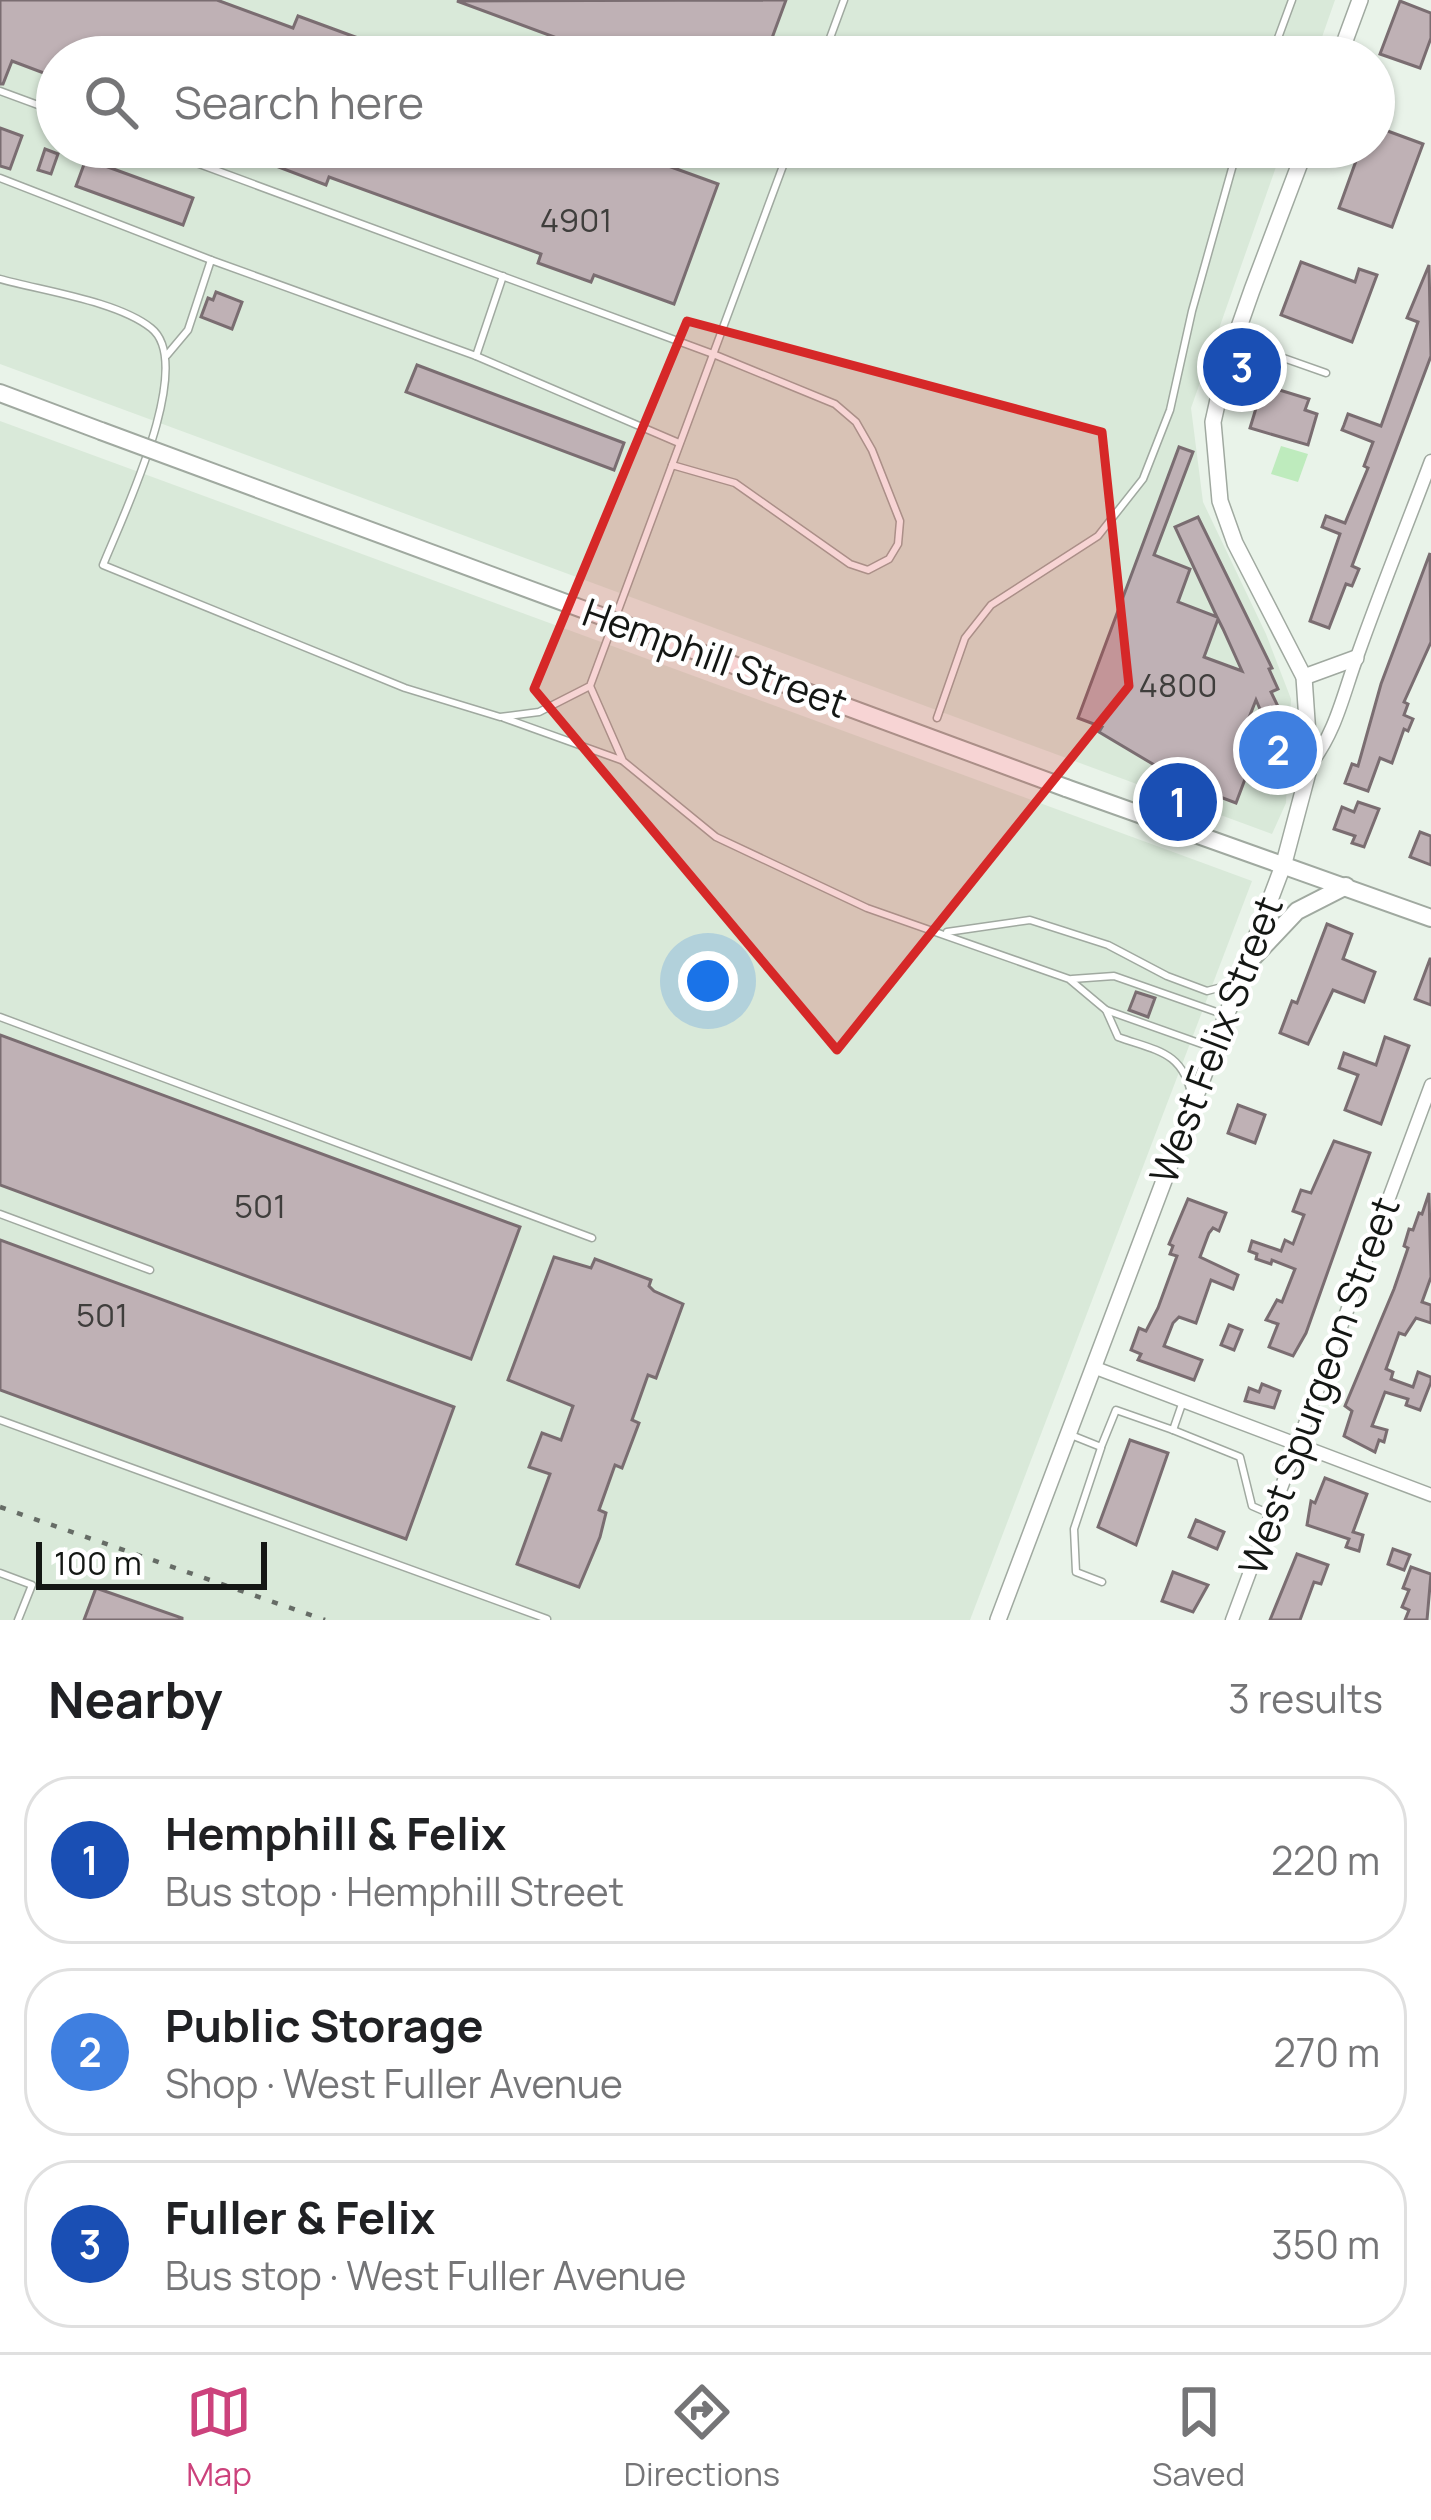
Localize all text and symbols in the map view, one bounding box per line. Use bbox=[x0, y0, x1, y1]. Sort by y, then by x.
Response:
search box bbox=[36, 36, 1395, 168]
icon: search bbox=[78, 69, 144, 135]
text: Search here bbox=[174, 71, 424, 133]
house number: 4901 bbox=[540, 197, 612, 242]
pin: 3 bbox=[1203, 322, 1281, 412]
street label: Hemphill Street bbox=[576, 584, 855, 730]
house number: 4800 bbox=[1139, 662, 1217, 707]
pin: 2 bbox=[1239, 705, 1317, 795]
pin: 1 bbox=[1139, 757, 1217, 847]
street label: West Felix Street bbox=[1135, 888, 1295, 1191]
your location bbox=[678, 951, 738, 1011]
house number: 501 bbox=[234, 1183, 286, 1228]
street label: West Spurgeon Street bbox=[1224, 1189, 1412, 1582]
house number: 501 bbox=[76, 1292, 128, 1337]
scale bar bbox=[36, 1536, 267, 1589]
text: 100 m bbox=[54, 1540, 142, 1585]
text: Nearby bbox=[48, 1664, 223, 1733]
text: 3 results bbox=[1228, 1671, 1383, 1725]
text: Hemphill & Felix bbox=[165, 1802, 506, 1864]
text: 1 bbox=[81, 1833, 99, 1887]
text: 220 m bbox=[1271, 1833, 1380, 1887]
text: Bus stop · Hemphill Street bbox=[165, 1864, 624, 1918]
text: Public Storage bbox=[165, 1994, 484, 2056]
text: 2 bbox=[78, 2025, 102, 2079]
text: 270 m bbox=[1274, 2025, 1380, 2079]
text: Shop · West Fuller Avenue bbox=[165, 2056, 623, 2110]
text: Fuller & Felix bbox=[165, 2186, 435, 2248]
text: 3 bbox=[79, 2217, 101, 2271]
text: 350 m bbox=[1271, 2217, 1380, 2271]
text: Bus stop · West Fuller Avenue bbox=[165, 2248, 686, 2302]
tab: Map bbox=[186, 2379, 252, 2496]
tab: Directions bbox=[624, 2379, 780, 2496]
tab: Saved bbox=[1152, 2379, 1245, 2496]

